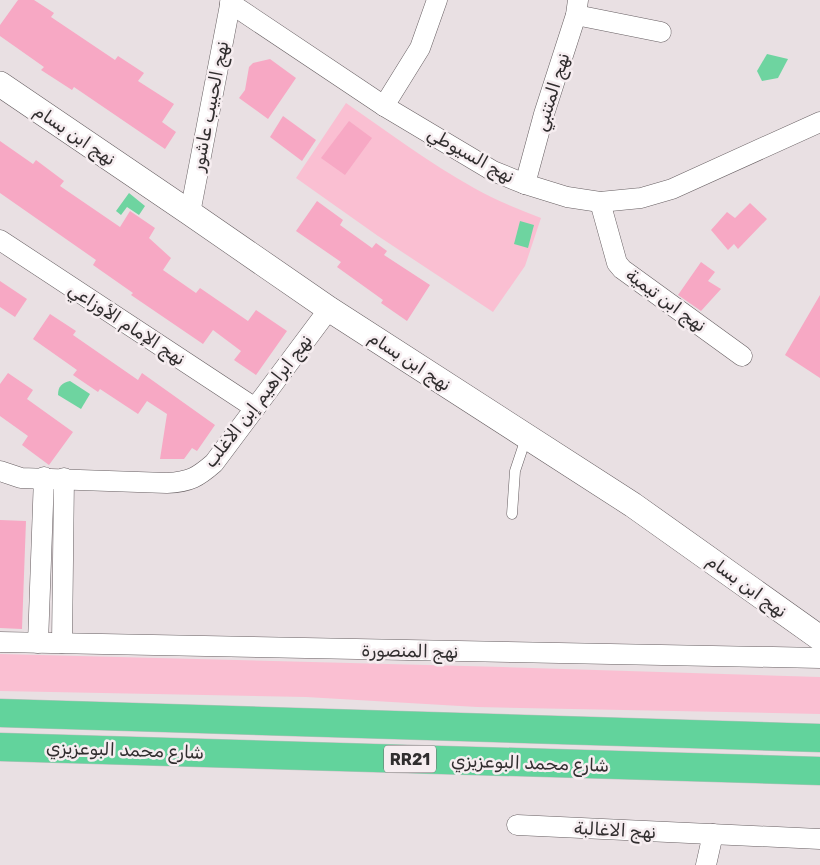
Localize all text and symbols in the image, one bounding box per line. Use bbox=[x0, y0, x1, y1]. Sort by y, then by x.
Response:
street label: نهج الحبيب عاشور bbox=[186, 39, 234, 174]
street label: نهج المتنبي bbox=[530, 50, 576, 135]
street label: نهج ابن بسام bbox=[29, 100, 120, 171]
street label: نهج السيوطي bbox=[423, 122, 518, 190]
street label: نهج ابن تيمية bbox=[621, 263, 711, 337]
street label: نهج الإمام الأوزاعي bbox=[63, 278, 190, 372]
street label: نهج ابن بسام bbox=[364, 326, 455, 397]
street label: نهج ابراهيم إبن الاغلب bbox=[199, 330, 318, 473]
street label: نهج ابن بسام bbox=[702, 550, 791, 623]
street label: نهج المنصورة bbox=[361, 639, 459, 664]
street label: شارع محمد البوعزيزي bbox=[45, 736, 204, 765]
road number: RR21 bbox=[384, 746, 436, 772]
street label: شارع محمد البوعزيزي bbox=[450, 749, 609, 778]
street label: نهج الاغالبة bbox=[573, 817, 657, 844]

